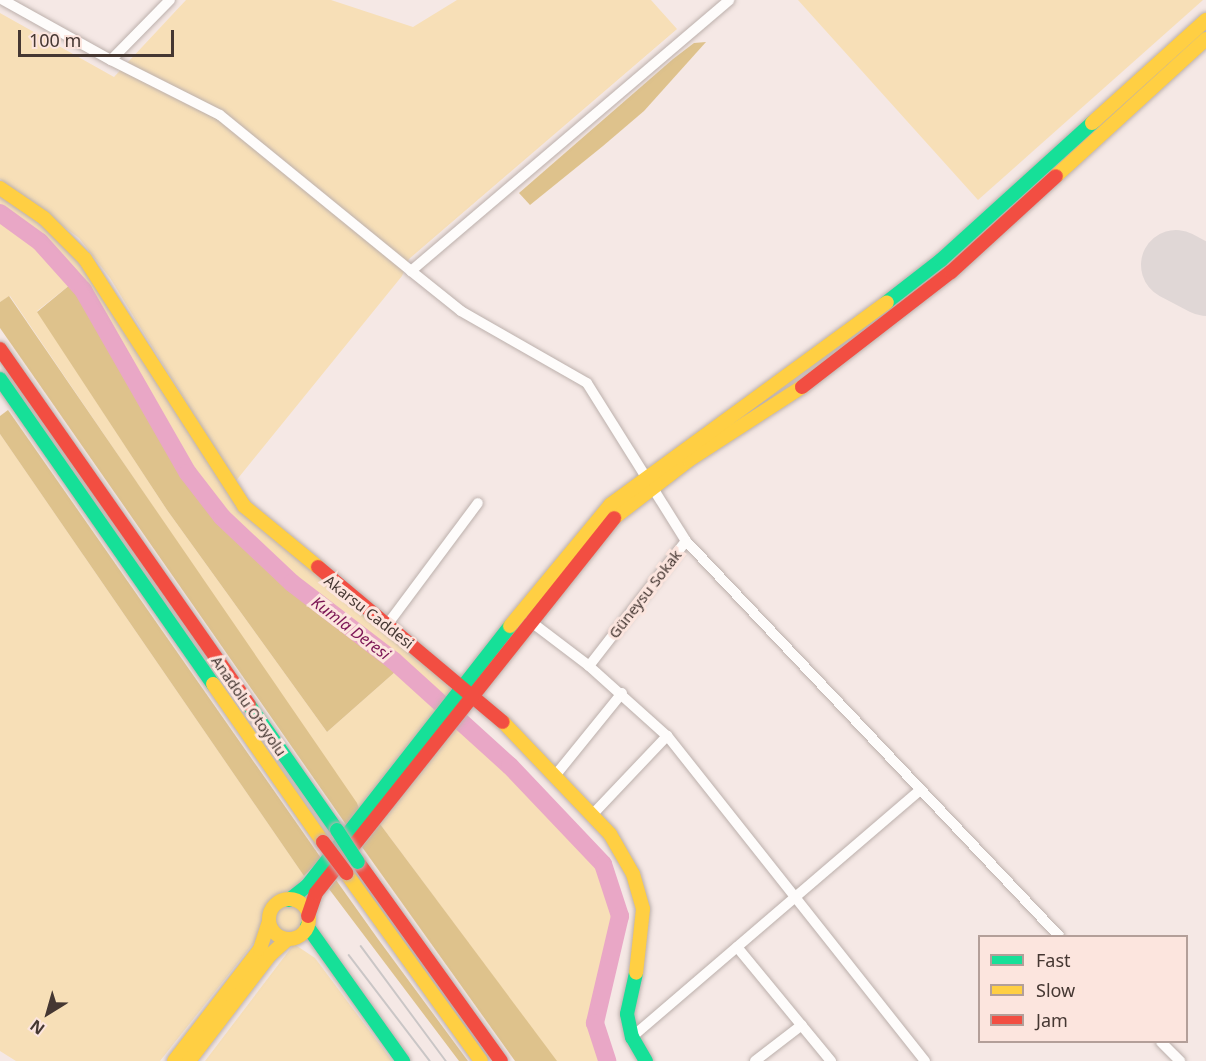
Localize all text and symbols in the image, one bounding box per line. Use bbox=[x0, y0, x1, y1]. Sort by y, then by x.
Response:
scale bar bbox=[21, 18, 177, 56]
text: 100 m bbox=[29, 28, 81, 52]
street label: Güneysu Sokak bbox=[605, 546, 685, 642]
street label: Akarsu Caddesi bbox=[321, 572, 417, 652]
water label: Kumla Deresi bbox=[308, 592, 394, 664]
street label: Anadolu Otoyolu bbox=[208, 652, 290, 760]
legend bbox=[978, 935, 1188, 1043]
text: Fast bbox=[1036, 948, 1071, 972]
text: Slow bbox=[1036, 978, 1075, 1002]
north arrow bbox=[18, 983, 78, 1043]
text: Jam bbox=[1036, 1008, 1068, 1032]
text: N bbox=[25, 1015, 49, 1040]

